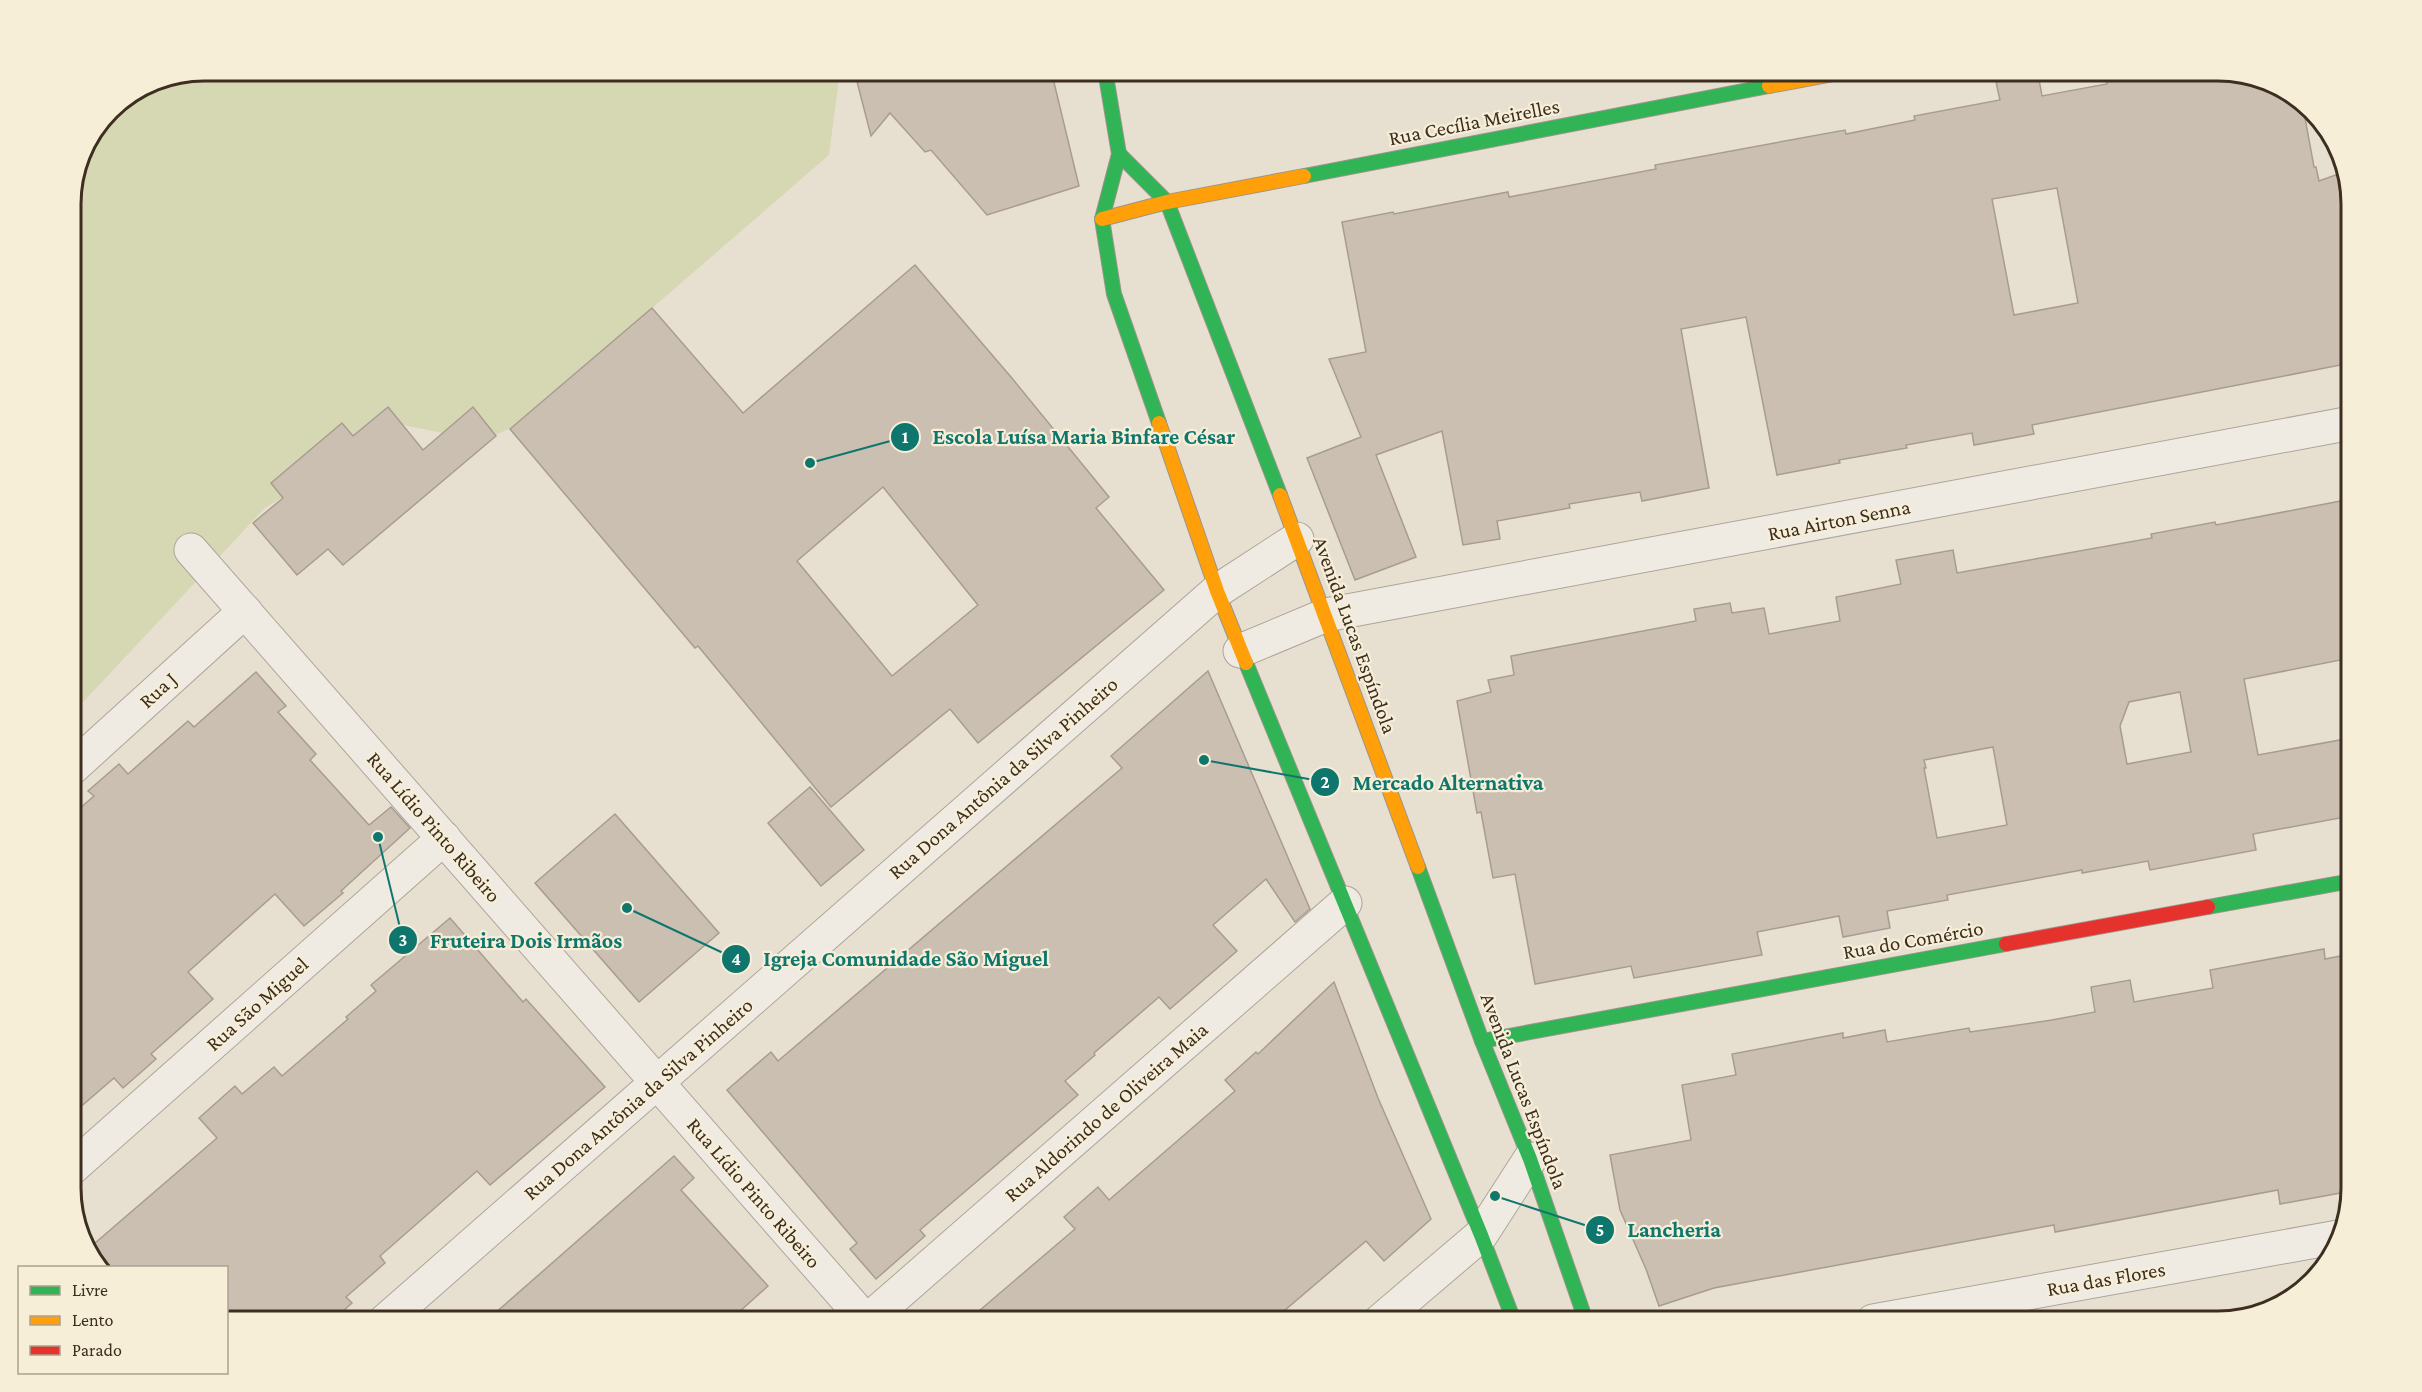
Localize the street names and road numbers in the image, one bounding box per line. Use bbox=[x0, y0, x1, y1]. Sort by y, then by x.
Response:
street label: Rua Cecília Meirelles bbox=[1387, 94, 1561, 150]
street label: Rua Airton Senna bbox=[1766, 494, 1913, 546]
street label: Avenida Lucas Espíndola bbox=[1308, 533, 1402, 737]
street label: Rua J bbox=[134, 667, 182, 713]
street label: Rua Dona Antônia da Silva Pinheiro bbox=[883, 672, 1123, 884]
street label: Rua Lídio Pinto Ribeiro bbox=[362, 747, 506, 907]
street label: Rua do Comércio bbox=[1841, 916, 1985, 964]
street label: Rua São Miguel bbox=[201, 952, 313, 1056]
street label: Avenida Lucas Espíndola bbox=[1476, 990, 1573, 1193]
street label: Rua Dona Antônia da Silva Pinheiro bbox=[518, 993, 758, 1205]
street label: Rua Aldorindo de Oliveira Maia bbox=[1000, 1017, 1213, 1207]
street label: Rua Lídio Pinto Ribeiro bbox=[682, 1113, 826, 1273]
street label: Rua das Flores bbox=[2045, 1257, 2167, 1301]

